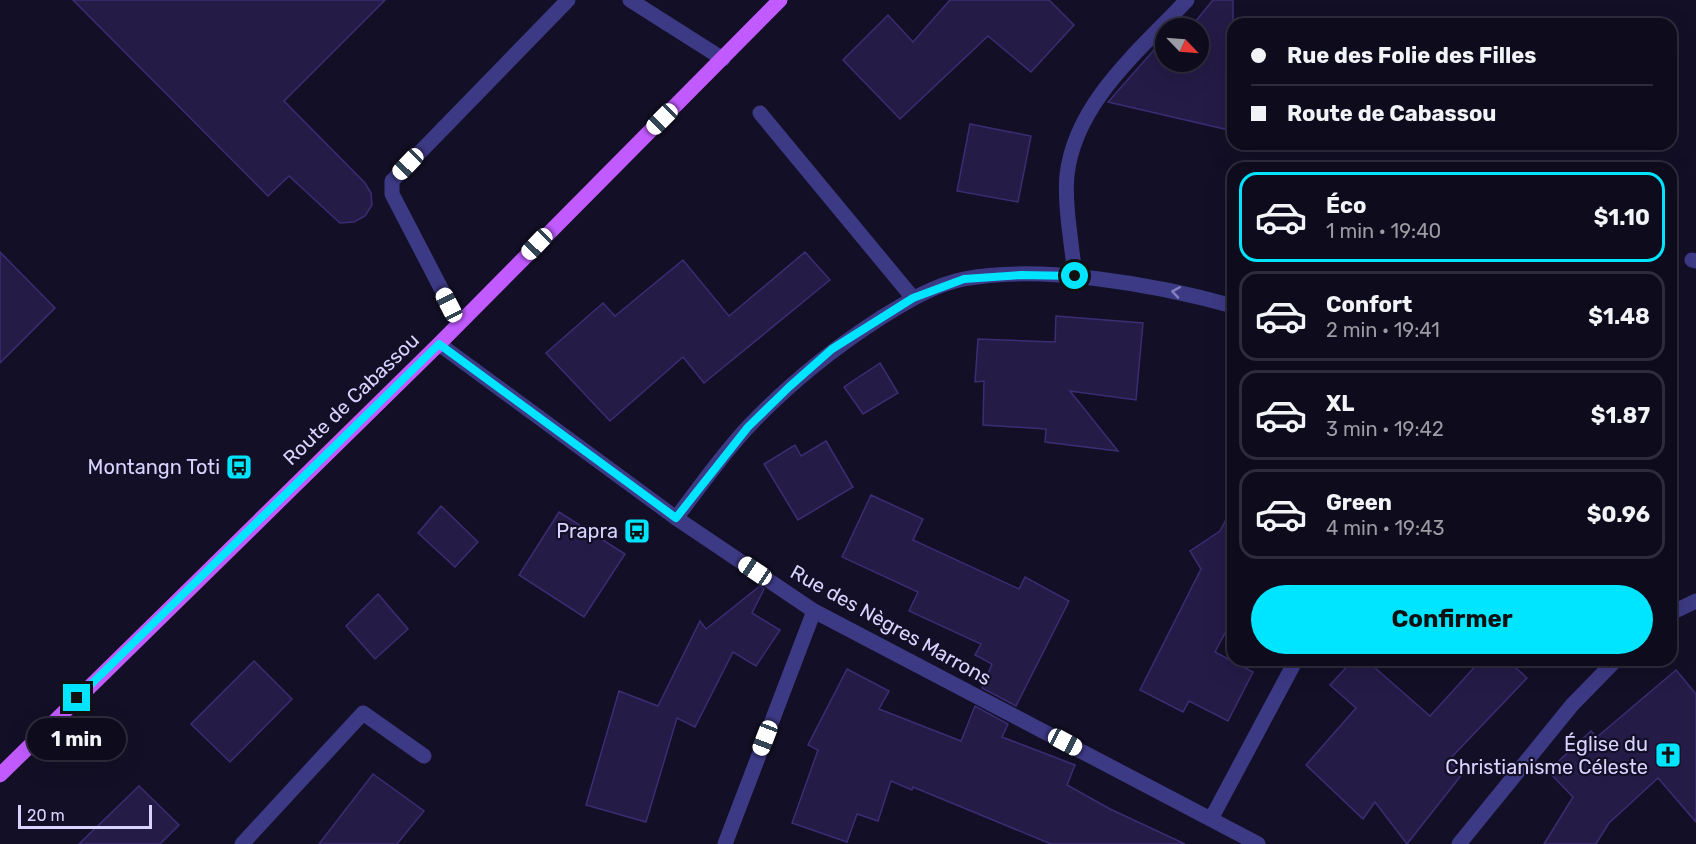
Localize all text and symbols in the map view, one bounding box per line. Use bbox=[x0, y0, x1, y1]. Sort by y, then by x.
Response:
north arrow bbox=[1155, 18, 1209, 72]
map controls bbox=[1155, 18, 1209, 72]
text: Rue des Folie des Filles bbox=[1287, 42, 1537, 69]
car bbox=[643, 100, 681, 138]
text: Route de Cabassou bbox=[1287, 100, 1496, 127]
car bbox=[389, 145, 427, 183]
icon: car bbox=[1254, 190, 1308, 244]
text: Éco bbox=[1326, 192, 1366, 219]
text: $1.10 bbox=[1594, 204, 1650, 231]
text: 1 min · 19:40 bbox=[1326, 219, 1441, 243]
car bbox=[518, 225, 556, 263]
route start bbox=[1061, 262, 1088, 289]
car bbox=[433, 285, 465, 325]
one-way arrow bbox=[1172, 287, 1181, 299]
icon: car bbox=[1254, 289, 1308, 343]
text: Confort bbox=[1326, 291, 1412, 318]
text: $1.48 bbox=[1588, 303, 1650, 330]
text: 2 min · 19:41 bbox=[1326, 318, 1440, 342]
street label: Route de Cabassou bbox=[278, 328, 424, 470]
icon: car bbox=[1254, 388, 1308, 442]
text: XL bbox=[1326, 390, 1354, 417]
text: $1.87 bbox=[1591, 402, 1650, 429]
text: 3 min · 19:42 bbox=[1326, 417, 1444, 441]
bus stop icon: Montangn Toti bbox=[224, 452, 254, 482]
place label: Montangn Toti bbox=[88, 455, 220, 479]
icon: car bbox=[1254, 487, 1308, 541]
text: Green bbox=[1326, 489, 1392, 516]
text: $0.96 bbox=[1587, 501, 1650, 528]
bus stop icon: Prapra bbox=[622, 516, 652, 546]
text: 4 min · 19:43 bbox=[1326, 516, 1444, 540]
place label: Prapra bbox=[556, 519, 618, 543]
car bbox=[735, 553, 775, 589]
street label: Rue des Nègres Marrons bbox=[786, 560, 996, 690]
button: Confirmer bbox=[1251, 585, 1653, 654]
route end bbox=[63, 684, 90, 711]
car bbox=[750, 718, 780, 758]
callout: 1 min bbox=[28, 719, 127, 761]
car bbox=[1045, 726, 1085, 758]
text: 1 min bbox=[51, 727, 102, 751]
place label: Église du Christianisme Céleste bbox=[1445, 732, 1648, 779]
church icon: Église du Christianisme Céleste bbox=[1653, 740, 1683, 770]
scale bar bbox=[18, 802, 152, 830]
text: 20 m bbox=[27, 806, 65, 825]

